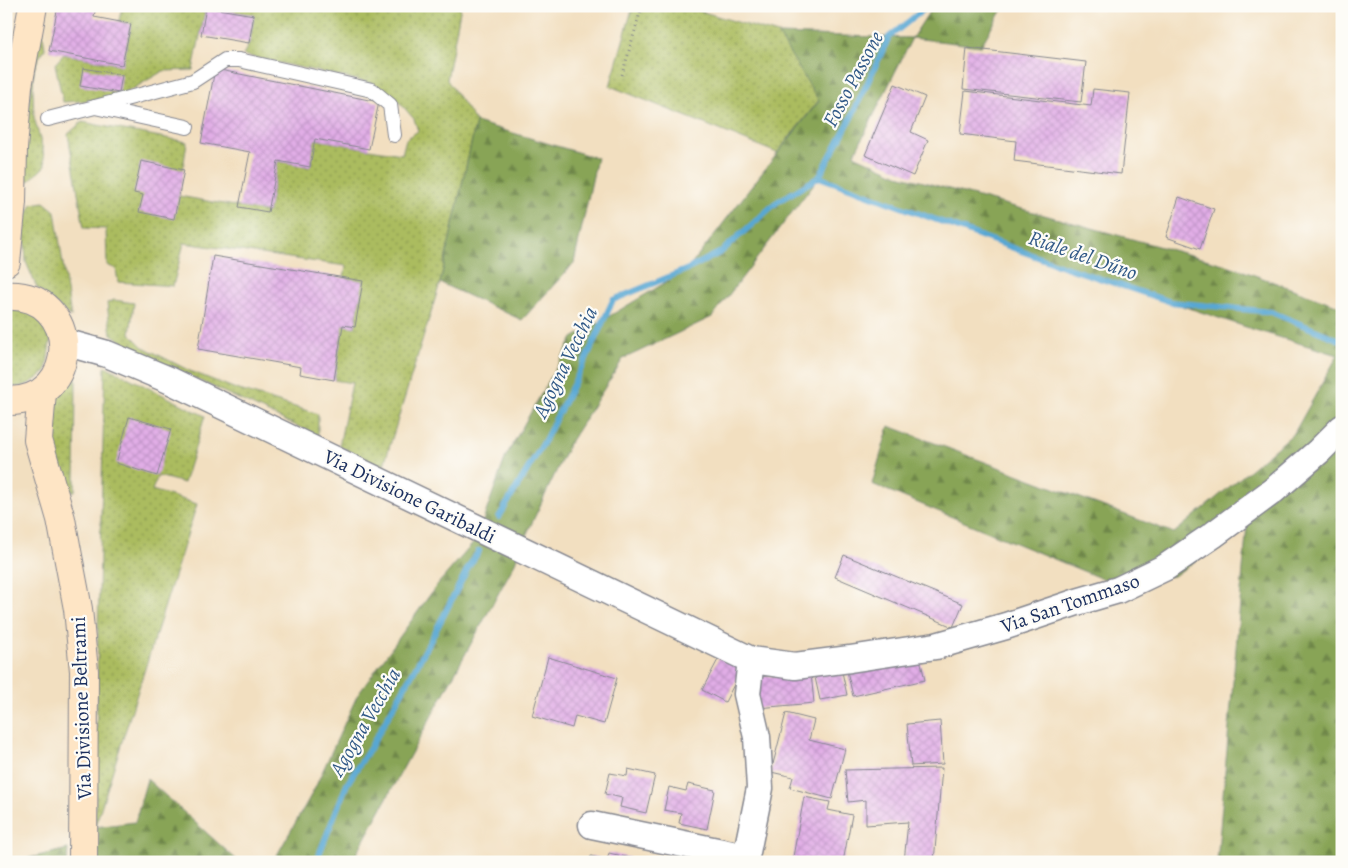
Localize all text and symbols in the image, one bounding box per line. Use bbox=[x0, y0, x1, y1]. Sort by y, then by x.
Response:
water label: Fosso Passone bbox=[816, 26, 890, 132]
water label: Riale del Dűno bbox=[1025, 223, 1141, 287]
water label: Agogna Vecchia bbox=[526, 301, 604, 423]
street label: Via Divisione Garibaldi bbox=[318, 443, 500, 550]
street label: Via San Tommaso bbox=[996, 567, 1143, 640]
street label: Via Divisione Beltrami bbox=[65, 616, 98, 801]
water label: Agogna Vecchia bbox=[322, 663, 407, 782]

